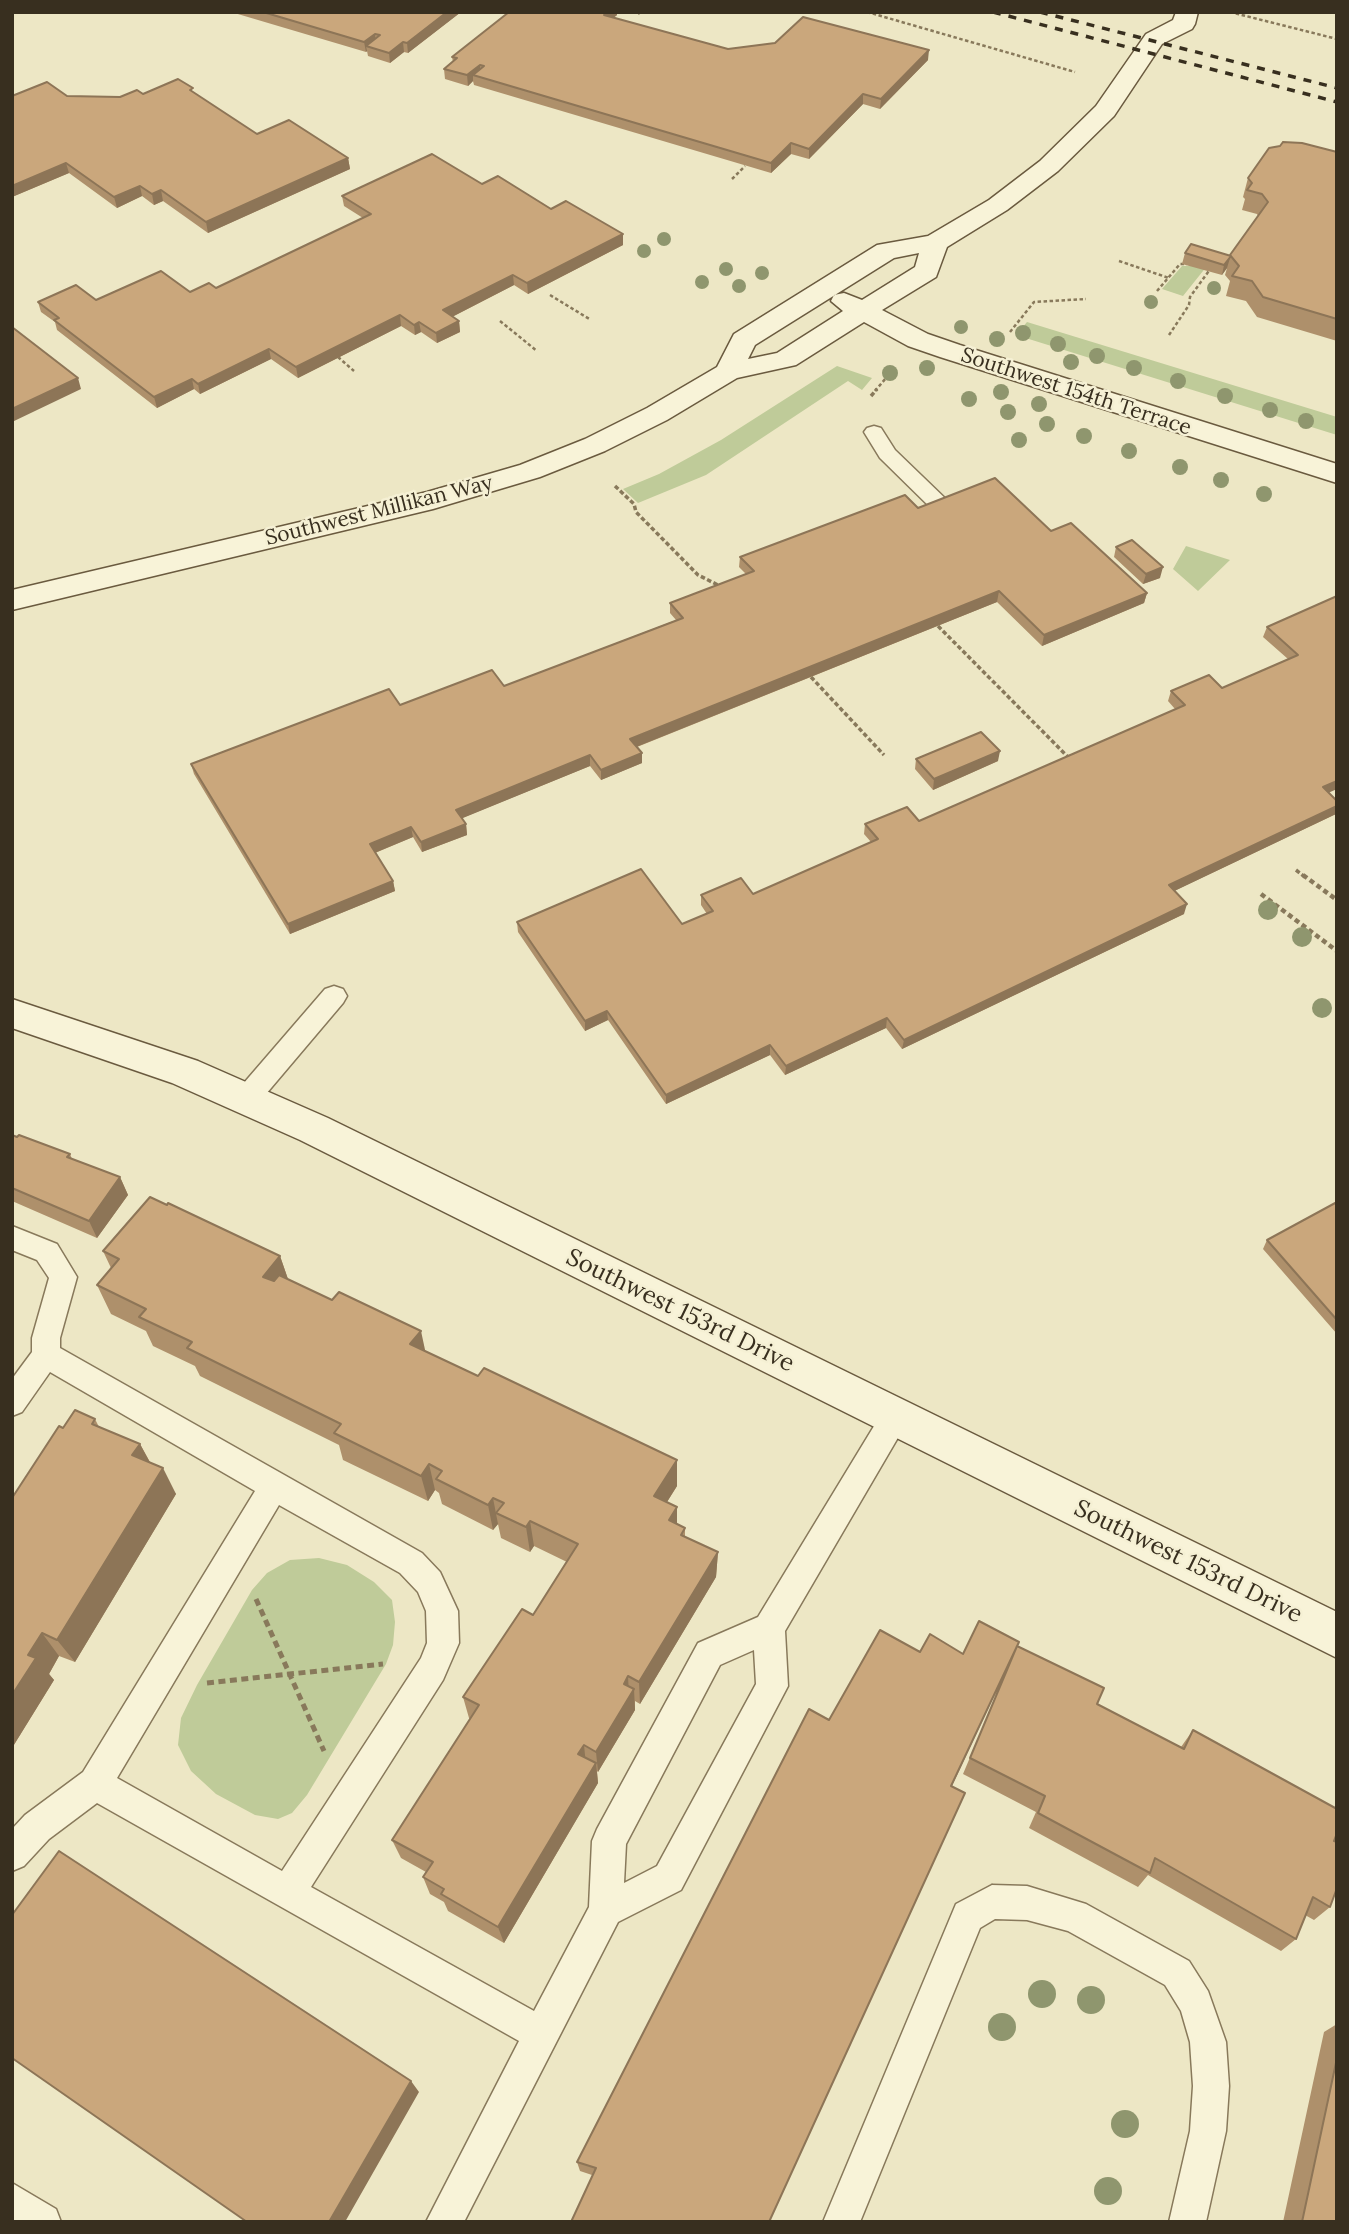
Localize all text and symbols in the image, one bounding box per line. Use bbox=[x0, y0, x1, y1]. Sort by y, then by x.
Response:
street label: Southwest 154th Terrace bbox=[958, 343, 1194, 441]
street label: Southwest Millikan Way bbox=[263, 471, 495, 551]
street label: Southwest 153rd Drive bbox=[561, 1243, 799, 1379]
street label: Southwest 153rd Drive bbox=[1069, 1494, 1307, 1630]

